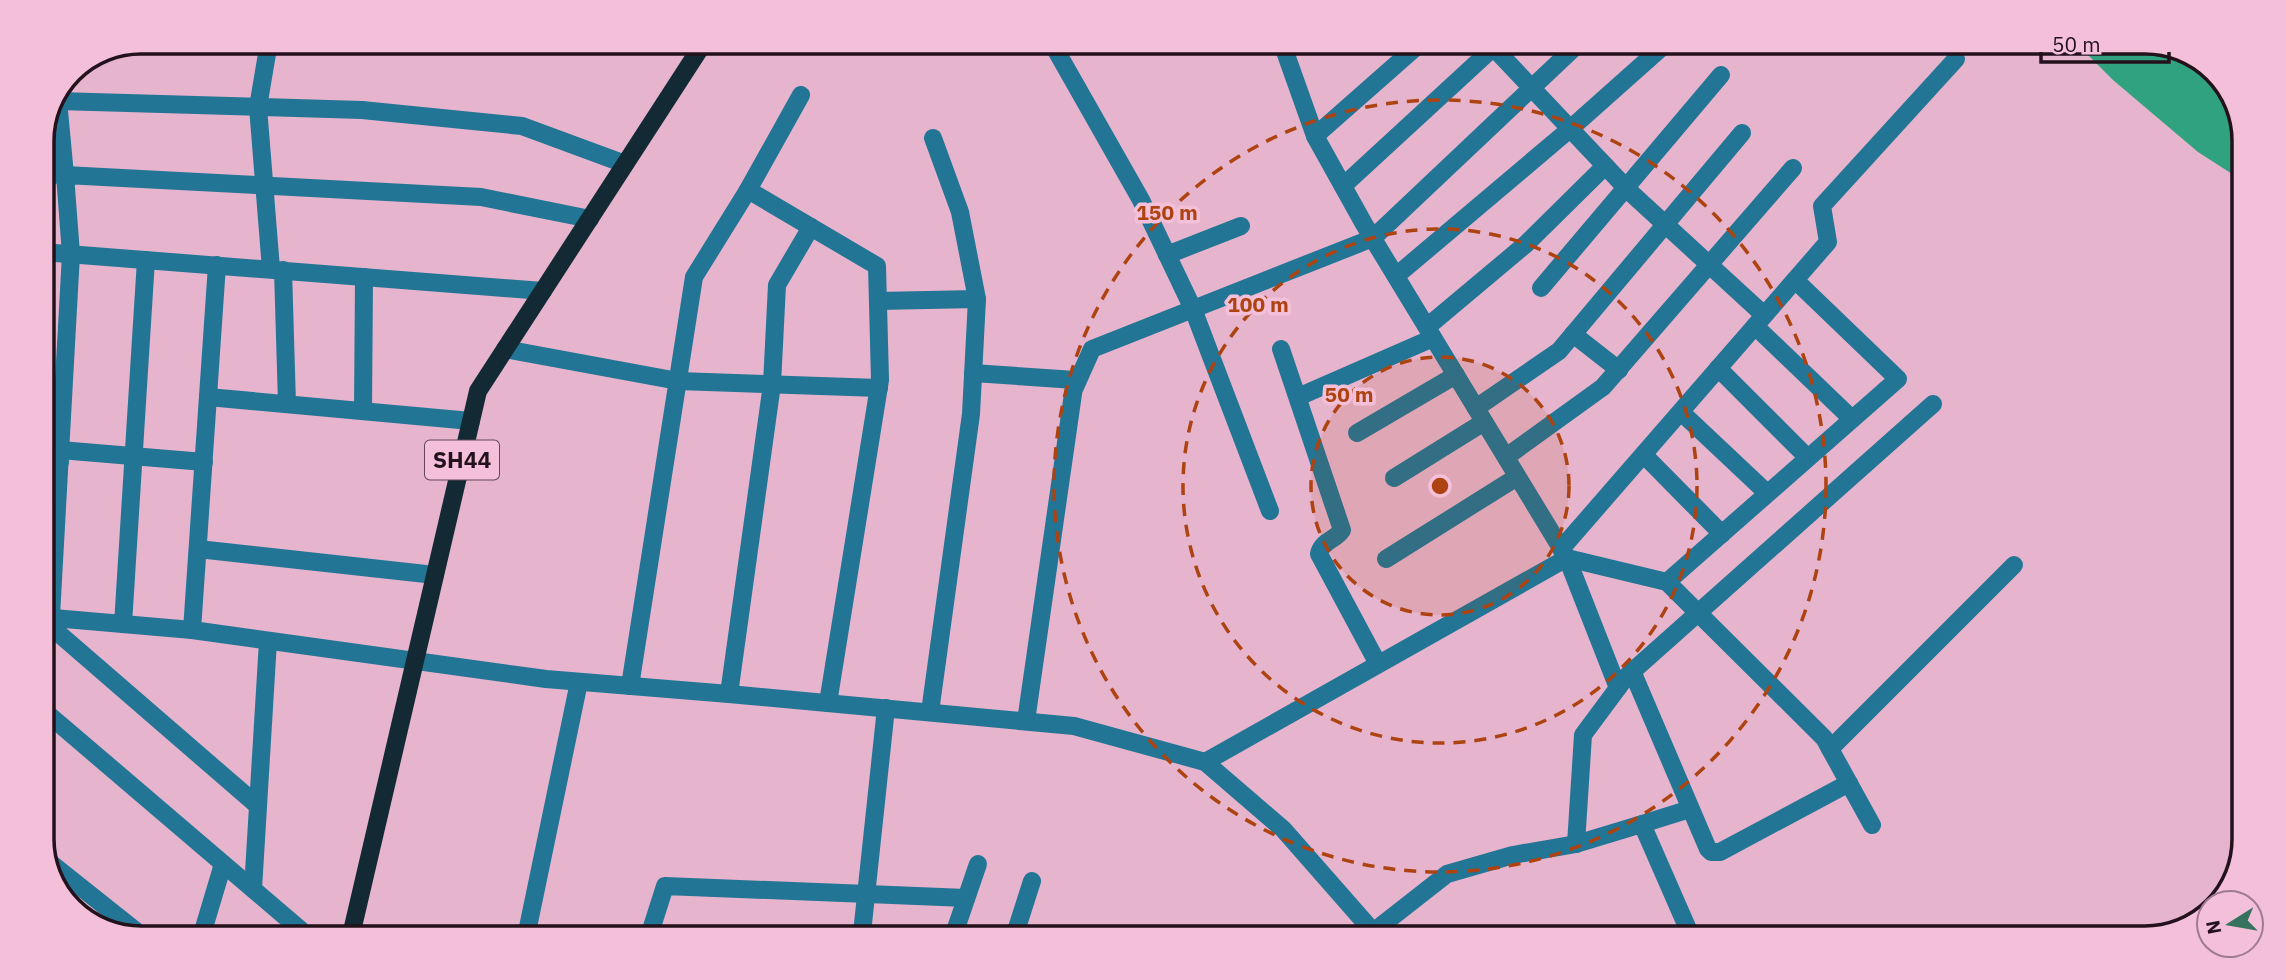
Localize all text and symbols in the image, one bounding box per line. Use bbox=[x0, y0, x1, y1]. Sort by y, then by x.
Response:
scale bar bbox=[2041, 21, 2169, 65]
text: 50 m bbox=[2052, 30, 2101, 58]
text: 150 m bbox=[1136, 198, 1198, 226]
text: 100 m bbox=[1227, 290, 1289, 318]
text: 50 m bbox=[1325, 380, 1373, 408]
road number: SH44 bbox=[425, 440, 499, 480]
centre of rings bbox=[1428, 474, 1452, 498]
north arrow bbox=[2195, 889, 2265, 959]
text: N bbox=[2200, 918, 2226, 936]

